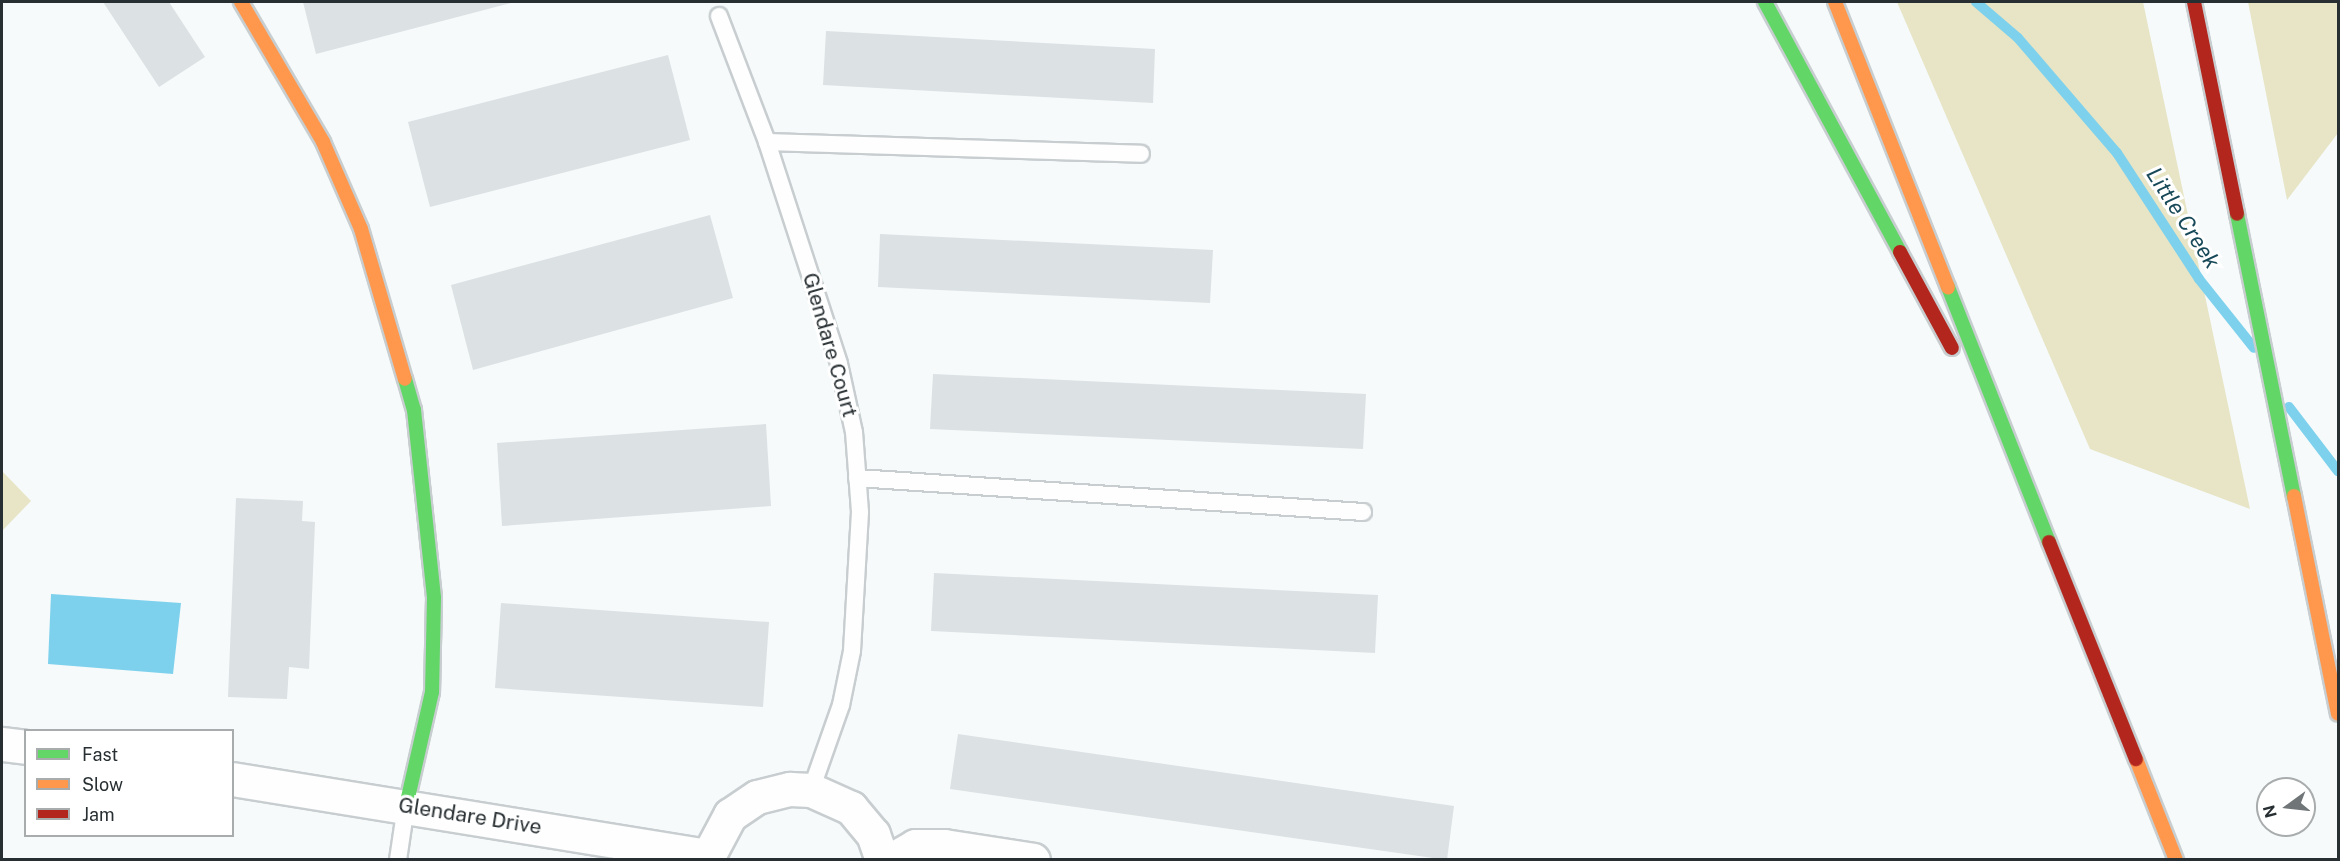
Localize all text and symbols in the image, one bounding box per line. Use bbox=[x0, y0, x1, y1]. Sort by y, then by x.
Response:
water label: Little Creek bbox=[2141, 163, 2225, 273]
street label: Glendare Court bbox=[797, 270, 863, 420]
legend bbox=[24, 729, 234, 837]
text: Fast bbox=[82, 744, 118, 765]
text: Slow bbox=[82, 774, 123, 795]
north arrow bbox=[2256, 777, 2316, 837]
street label: Glendare Drive bbox=[397, 792, 543, 840]
text: N bbox=[2259, 803, 2281, 820]
text: Jam bbox=[82, 804, 115, 825]

